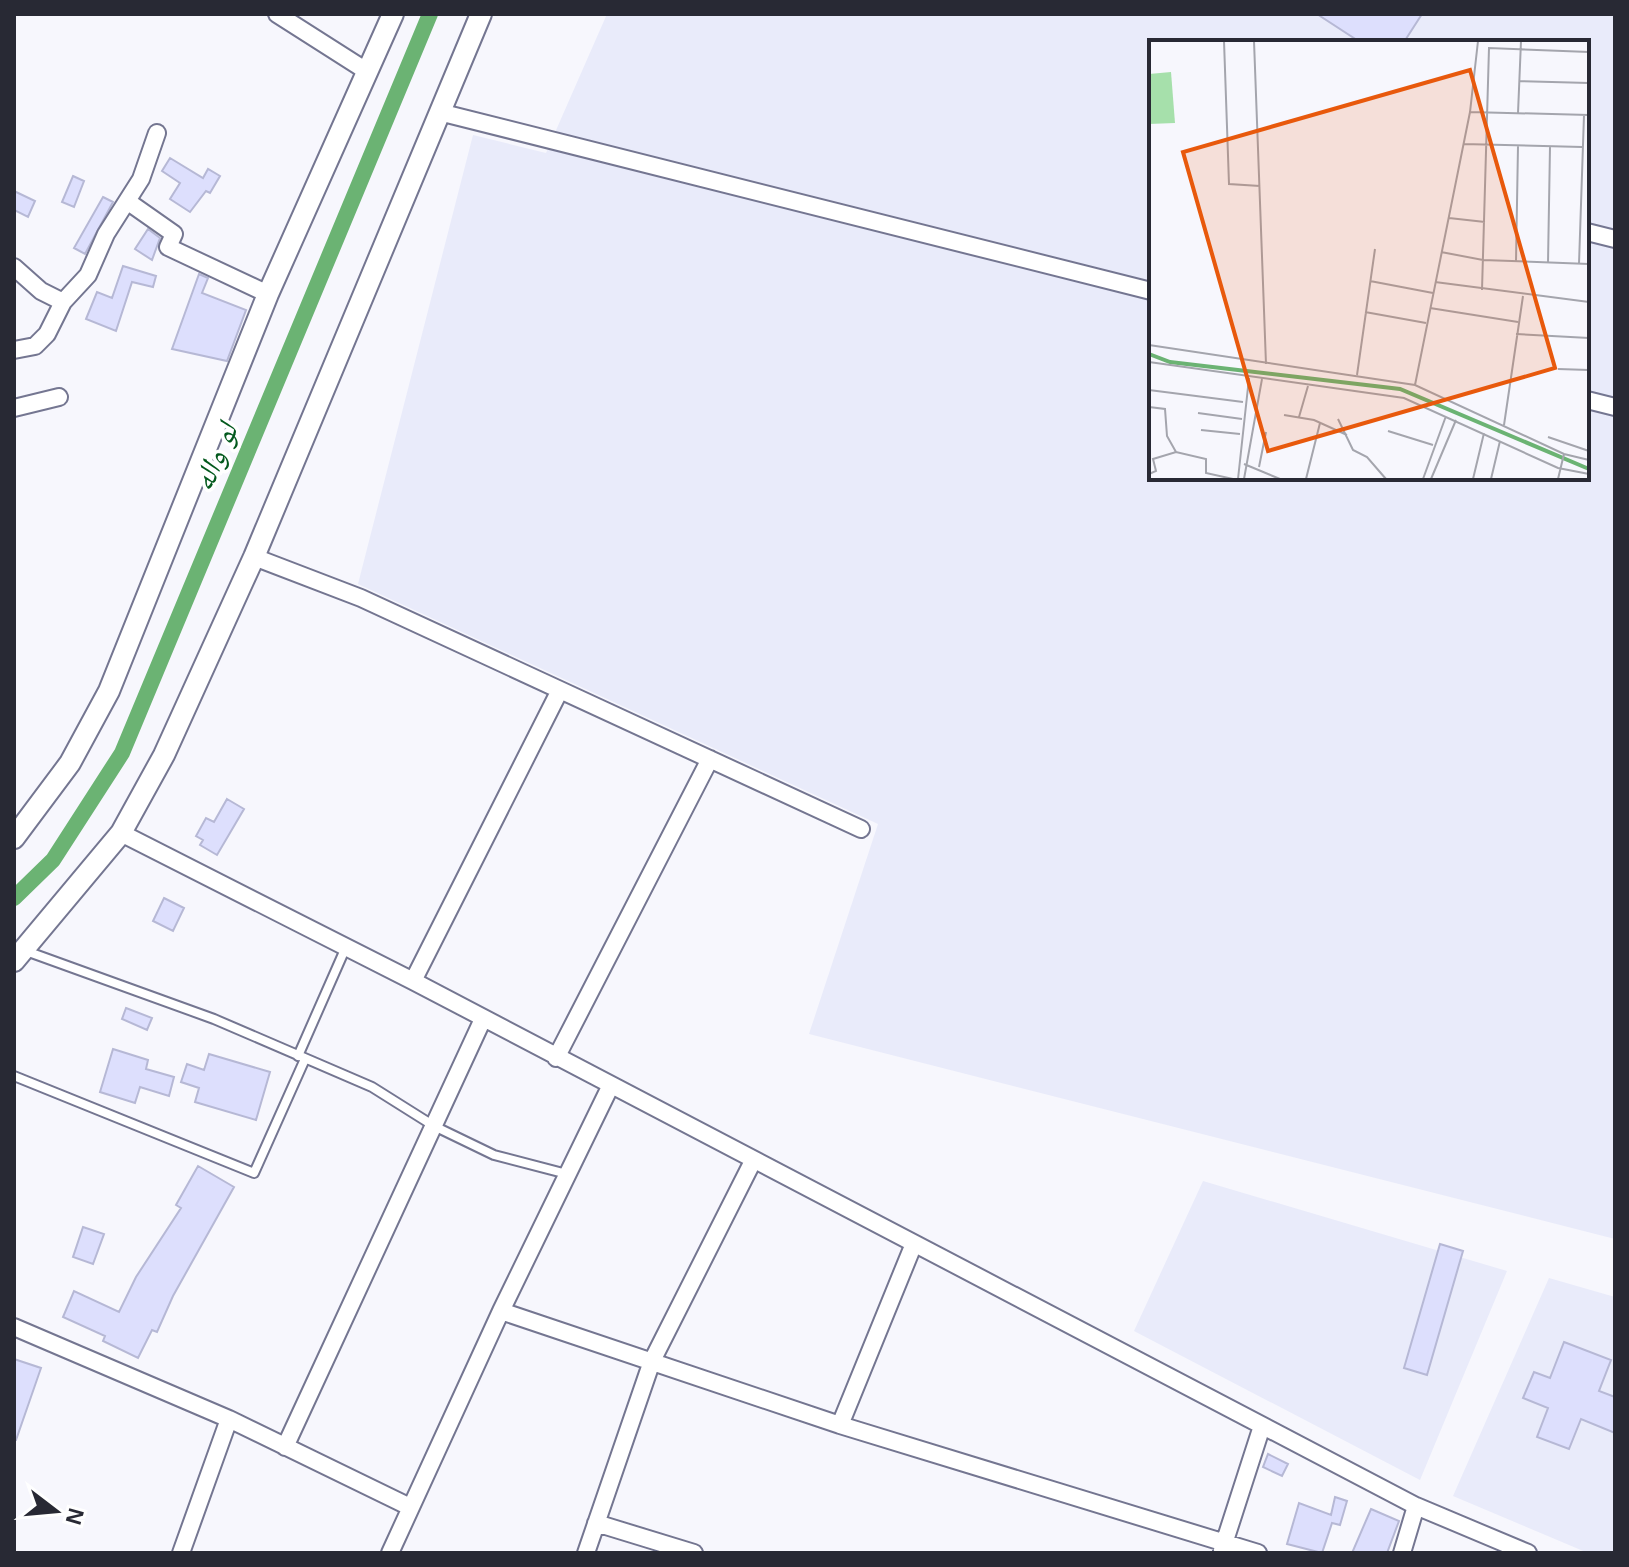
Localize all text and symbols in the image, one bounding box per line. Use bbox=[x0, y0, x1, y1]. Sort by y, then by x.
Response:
inset map bbox=[1149, 40, 1589, 480]
water label: لو واله bbox=[186, 416, 245, 496]
north arrow bbox=[16, 1471, 96, 1551]
text: N bbox=[61, 1505, 89, 1527]

